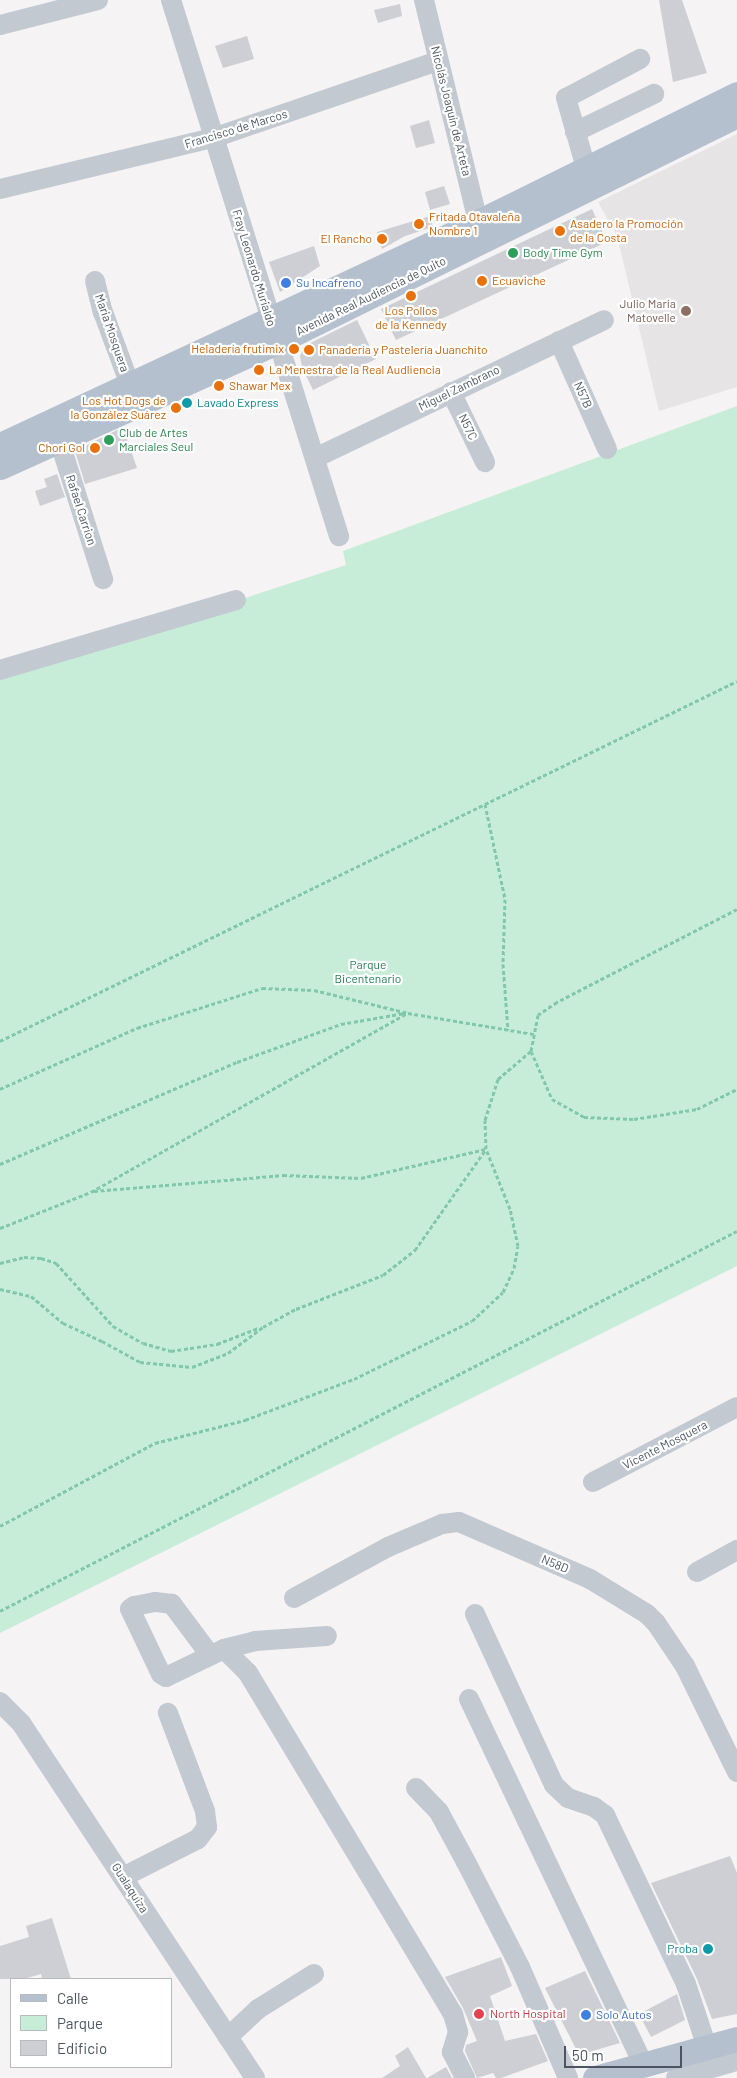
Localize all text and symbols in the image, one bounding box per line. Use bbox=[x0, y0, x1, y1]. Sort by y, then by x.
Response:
street label: Nicolás Joaquín de Arteta bbox=[428, 45, 474, 177]
street label: Francisco de Marcos bbox=[183, 107, 289, 151]
street label: Fray Leonardo Murialdo bbox=[229, 208, 279, 328]
place label: Fritada Otavaleña Nombre 1 bbox=[429, 210, 520, 238]
place label: Asadero la Promoción de la Costa bbox=[570, 217, 683, 245]
marker: Fritada Otavaleña Nombre 1 bbox=[413, 218, 425, 230]
marker: Asadero la Promoción de la Costa bbox=[554, 225, 566, 237]
place label: El Rancho bbox=[321, 232, 372, 246]
marker: El Rancho bbox=[376, 233, 388, 245]
place label: Body Time Gym bbox=[523, 246, 603, 260]
marker: Body Time Gym bbox=[507, 247, 519, 259]
street label: Avenida Real Audiencia de Quito bbox=[294, 253, 448, 339]
place label: Ecuaviche bbox=[492, 274, 546, 288]
marker: Ecuaviche bbox=[476, 275, 488, 287]
place label: Su Incafreno bbox=[296, 276, 362, 290]
marker: Su Incafreno bbox=[280, 277, 292, 289]
marker: Los Pollos de la Kennedy bbox=[405, 290, 417, 302]
street label: Maria Mosquera bbox=[92, 292, 132, 374]
place label: Julio Maria Matovelle bbox=[620, 297, 676, 325]
place label: Los Pollos de la Kennedy bbox=[375, 304, 447, 332]
marker: Julio Maria Matovelle bbox=[680, 305, 692, 317]
place label: Heladería frutimix bbox=[191, 342, 284, 356]
marker: Heladería frutimix bbox=[288, 343, 300, 355]
place label: Panadería y Pastelería Juanchito bbox=[319, 343, 488, 357]
marker: Panadería y Pastelería Juanchito bbox=[303, 344, 315, 356]
street label: Miguel Zambrano bbox=[416, 362, 502, 414]
place label: La Menestra de la Real Audliencia bbox=[269, 363, 441, 377]
marker: La Menestra de la Real Audliencia bbox=[253, 364, 265, 376]
place label: Shawar Mex bbox=[229, 379, 290, 393]
marker: Shawar Mex bbox=[213, 380, 225, 392]
street label: N57B bbox=[571, 380, 595, 410]
place label: Los Hot Dogs de la González Suárez bbox=[70, 394, 166, 422]
place label: Lavado Express bbox=[197, 396, 279, 410]
marker: Lavado Express bbox=[181, 397, 193, 409]
marker: Los Hot Dogs de la González Suárez bbox=[170, 402, 182, 414]
street label: N57C bbox=[456, 412, 480, 442]
place label: Club de Artes Marciales Seul bbox=[119, 426, 193, 454]
marker: Club de Artes Marciales Seul bbox=[103, 434, 115, 446]
place label: Chori Gol bbox=[38, 441, 85, 455]
marker: Chori Gol bbox=[89, 442, 101, 454]
street label: Rafael Carrion bbox=[63, 473, 99, 547]
park label: Parque Bicentenario bbox=[335, 958, 401, 986]
street label: Vicente Mosquera bbox=[620, 1417, 710, 1473]
street label: N58D bbox=[539, 1552, 571, 1576]
street label: Gualaquiza bbox=[109, 1860, 151, 1916]
place label: Proba bbox=[667, 1942, 698, 1956]
marker: Proba bbox=[702, 1943, 714, 1955]
legend bbox=[10, 1978, 172, 2068]
text: Calle bbox=[57, 1989, 89, 2007]
marker: North Hospital bbox=[472, 2007, 486, 2021]
place label: North Hospital bbox=[490, 2007, 566, 2021]
place label: Solo Autos bbox=[596, 2008, 651, 2022]
marker: Solo Autos bbox=[580, 2009, 592, 2021]
text: Parque bbox=[57, 2014, 103, 2032]
scale bar bbox=[567, 2036, 684, 2068]
text: Edificio bbox=[57, 2039, 107, 2057]
text: 50 m bbox=[572, 2046, 604, 2064]

